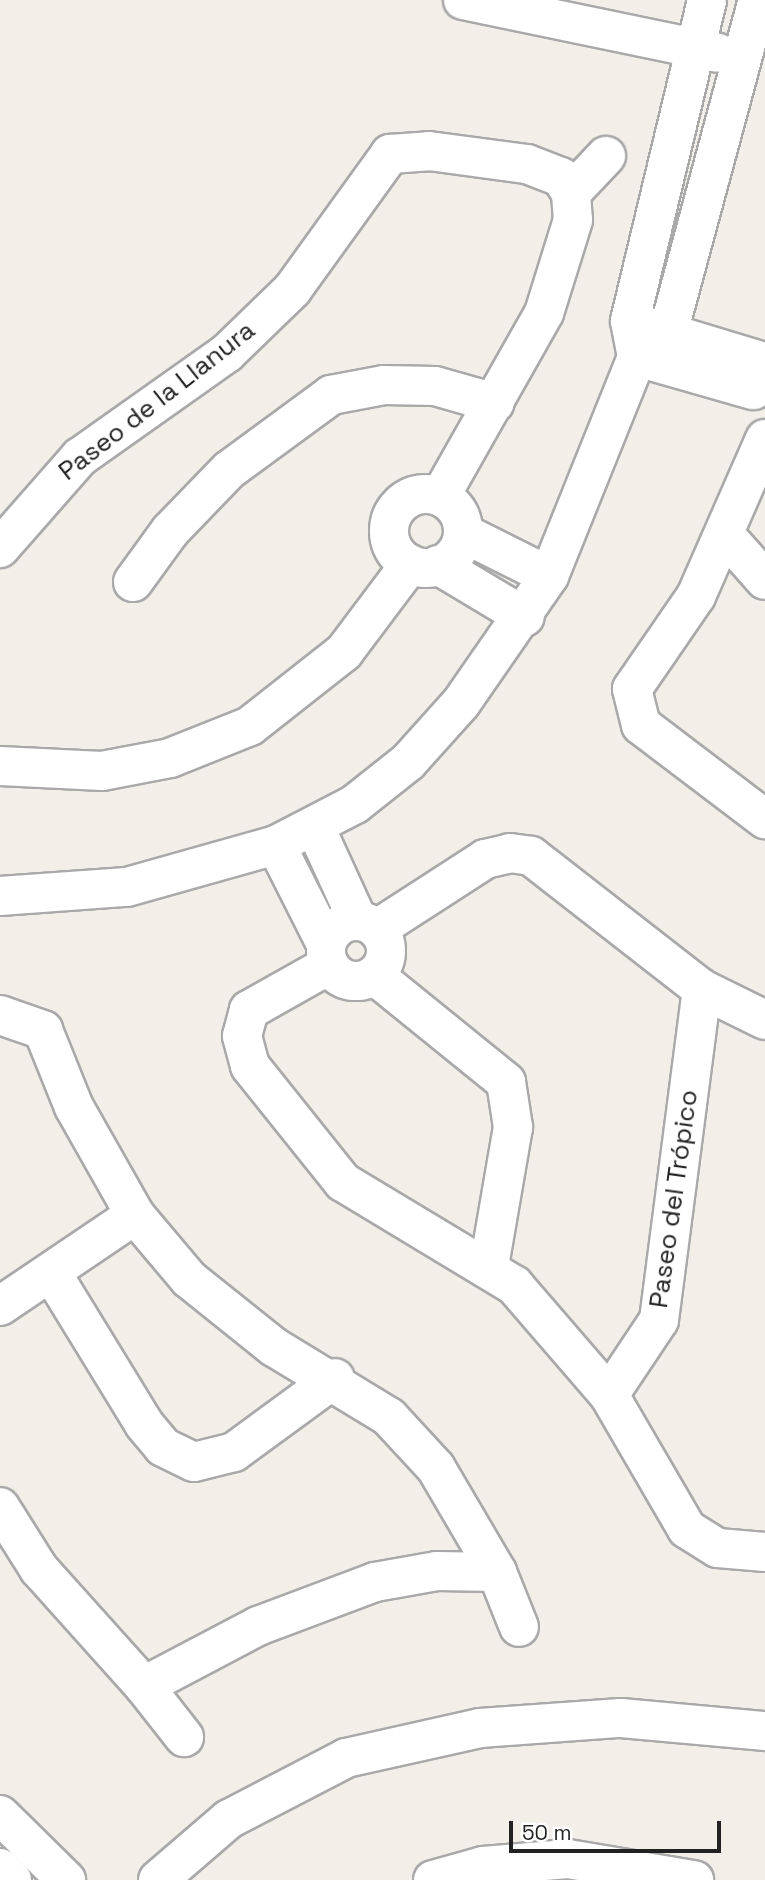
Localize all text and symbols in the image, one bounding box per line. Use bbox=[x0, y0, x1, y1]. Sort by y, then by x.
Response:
street label: Paseo de la Llanura bbox=[53, 315, 261, 487]
street label: Paseo del Trópico bbox=[643, 1088, 705, 1310]
scale bar bbox=[513, 1806, 725, 1850]
text: 50 m bbox=[522, 1819, 572, 1846]

